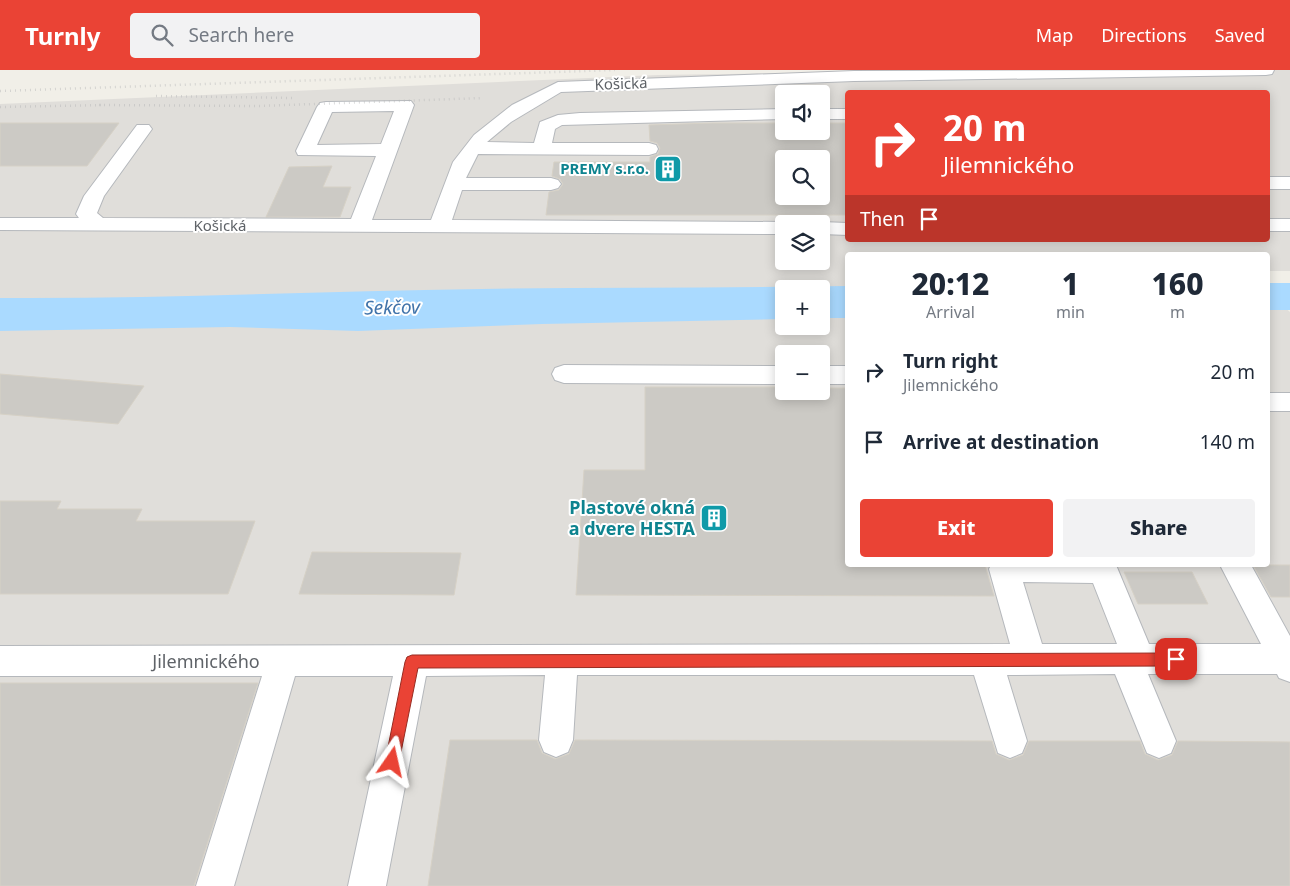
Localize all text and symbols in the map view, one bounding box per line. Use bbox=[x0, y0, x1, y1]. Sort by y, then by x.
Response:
search box bbox=[130, 13, 480, 58]
text: Turnly bbox=[25, 19, 100, 52]
icon: search bbox=[148, 21, 176, 49]
text: Search here bbox=[188, 22, 294, 48]
text: Map bbox=[1036, 23, 1073, 47]
text: Directions bbox=[1101, 23, 1187, 47]
text: Saved bbox=[1215, 23, 1265, 47]
street label: Košická bbox=[594, 72, 648, 94]
map controls bbox=[775, 85, 830, 400]
button: sound bbox=[775, 85, 830, 140]
text: 20 m bbox=[943, 104, 1026, 151]
icon: right bbox=[860, 110, 925, 175]
text: Jilemnického bbox=[943, 149, 1074, 179]
button: search bbox=[775, 150, 830, 205]
building icon: PREMY s.r.o. bbox=[653, 154, 683, 184]
place label: PREMY s.r.o. bbox=[560, 158, 649, 178]
icon: arrive bbox=[915, 205, 943, 233]
text: Then bbox=[860, 206, 905, 232]
street label: Košická bbox=[193, 215, 247, 235]
button: layers bbox=[775, 215, 830, 270]
text: 20:12 bbox=[912, 263, 989, 304]
text: 1 bbox=[1062, 263, 1079, 304]
text: 160 bbox=[1151, 263, 1203, 304]
button: + bbox=[775, 280, 830, 335]
water label: Sekčov bbox=[364, 293, 421, 320]
text: Arrival bbox=[926, 301, 975, 323]
text: min bbox=[1056, 301, 1085, 323]
text: m bbox=[1170, 301, 1185, 323]
button: − bbox=[775, 345, 830, 400]
text: Turn right bbox=[903, 348, 998, 374]
icon: right bbox=[860, 358, 888, 386]
text: 20 m bbox=[1211, 359, 1255, 385]
text: Jilemnického bbox=[903, 374, 998, 396]
icon: arrive bbox=[860, 428, 888, 456]
text: Arrive at destination bbox=[903, 429, 1099, 455]
text: 140 m bbox=[1200, 429, 1255, 455]
place label: Plastové okná a dvere HESTA bbox=[569, 495, 696, 540]
button: Exit bbox=[860, 499, 1053, 557]
button: Share bbox=[1063, 499, 1255, 557]
building icon: Plastové okná a dvere HESTA bbox=[699, 503, 729, 533]
pin bbox=[1155, 638, 1197, 680]
icon: arrive bbox=[1162, 645, 1190, 673]
street label: Jilemnického bbox=[150, 649, 260, 673]
position arrow bbox=[365, 735, 417, 787]

